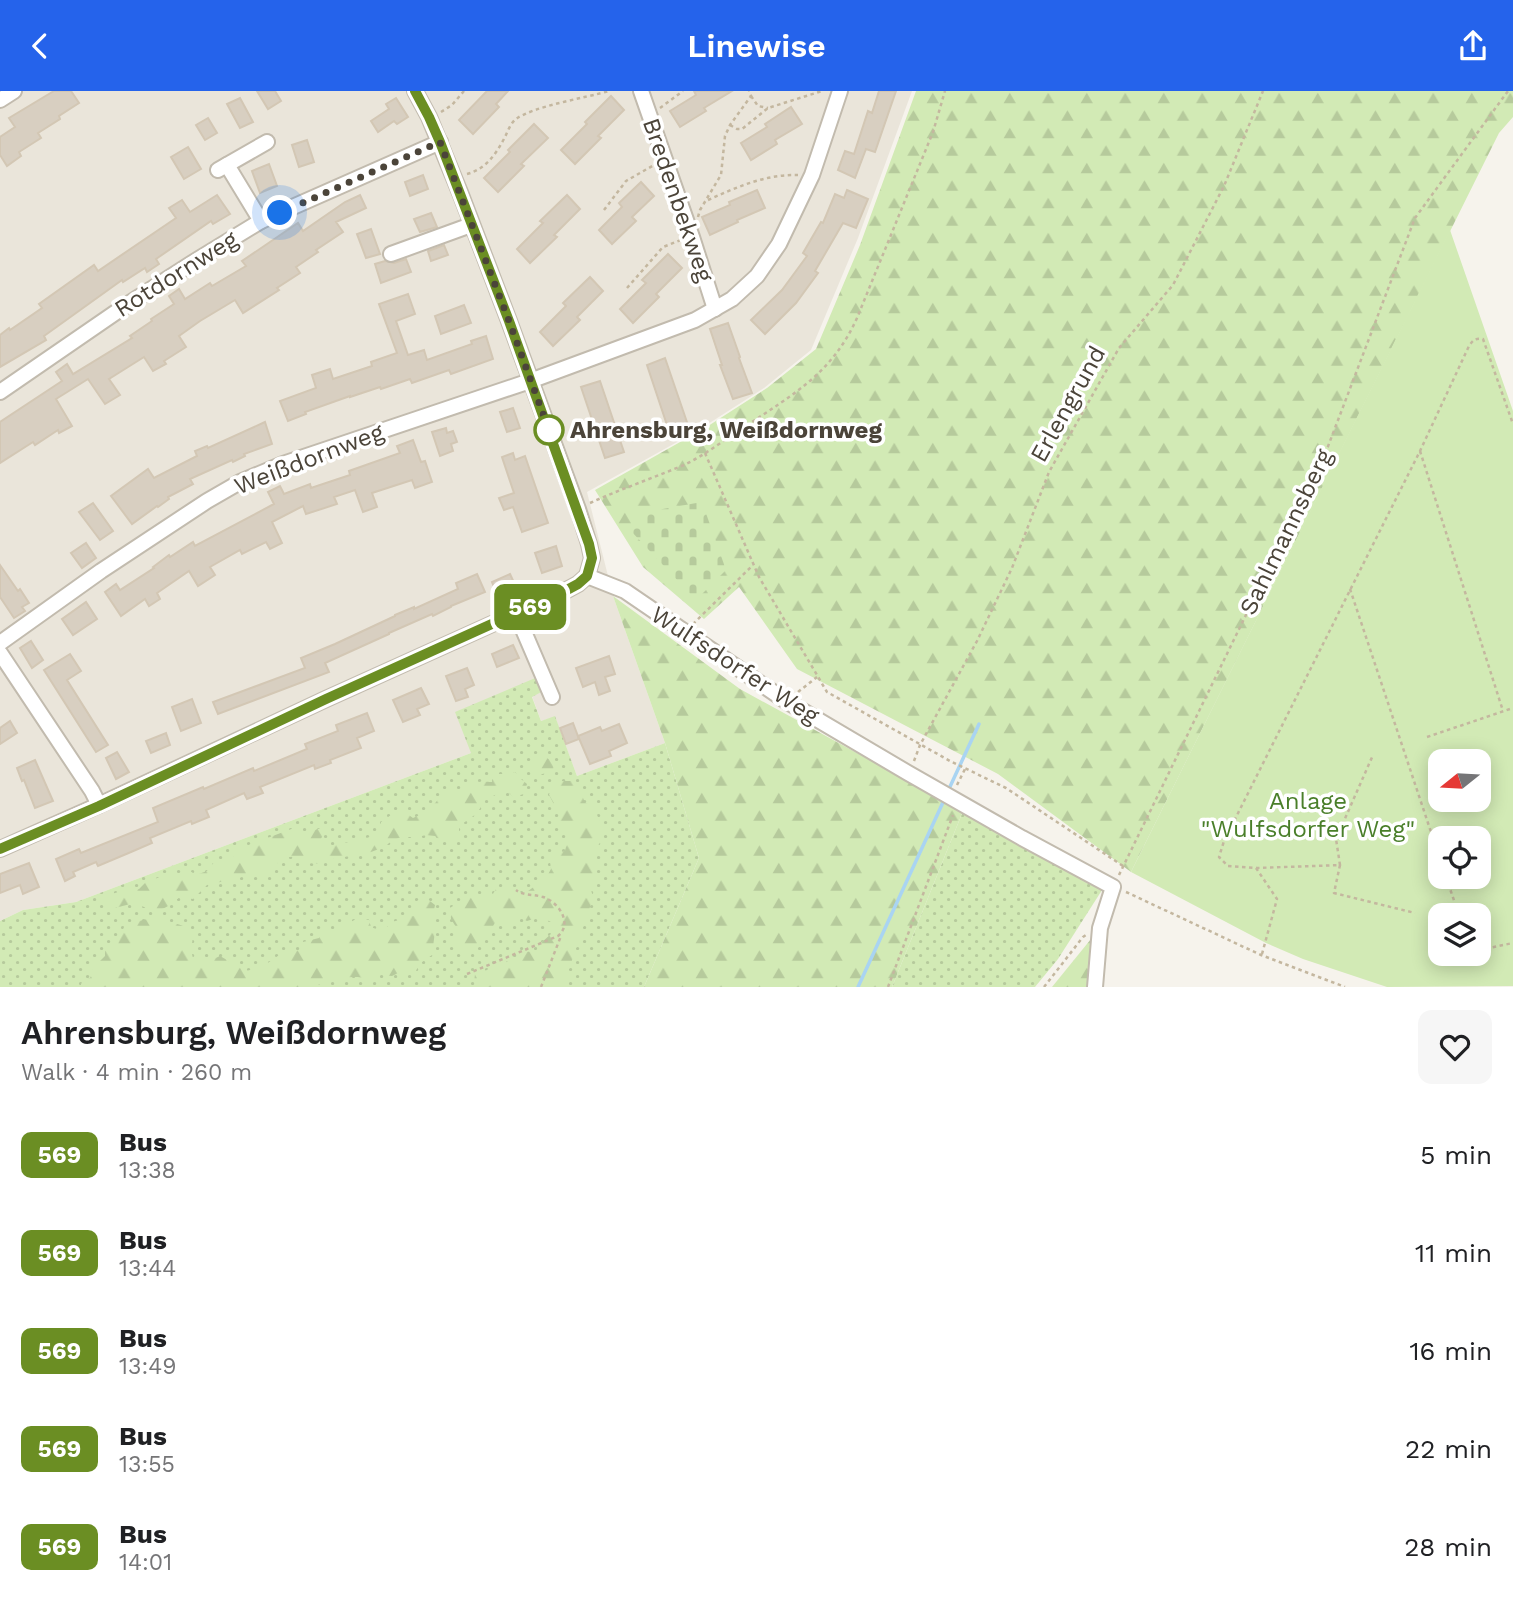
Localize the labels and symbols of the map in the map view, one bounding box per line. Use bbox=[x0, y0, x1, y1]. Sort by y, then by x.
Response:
street label: Bredenbekweg bbox=[637, 114, 719, 286]
your location bbox=[262, 195, 297, 230]
street label: Rotdornweg bbox=[109, 225, 243, 323]
street label: Erlengrund bbox=[1025, 341, 1111, 467]
marker: Ahrensburg, Weißdornweg bbox=[534, 415, 564, 445]
place label: Ahrensburg, Weißdornweg bbox=[570, 416, 882, 444]
street label: Weißdornweg bbox=[230, 418, 388, 500]
street label: Sahlmannsberg bbox=[1234, 444, 1338, 619]
line badge: 569 bbox=[490, 584, 570, 630]
street label: Wulfsdorfer Weg bbox=[646, 600, 824, 730]
north arrow bbox=[1428, 749, 1491, 812]
park label: Anlage "Wulfsdorfer Weg" bbox=[1201, 787, 1415, 843]

